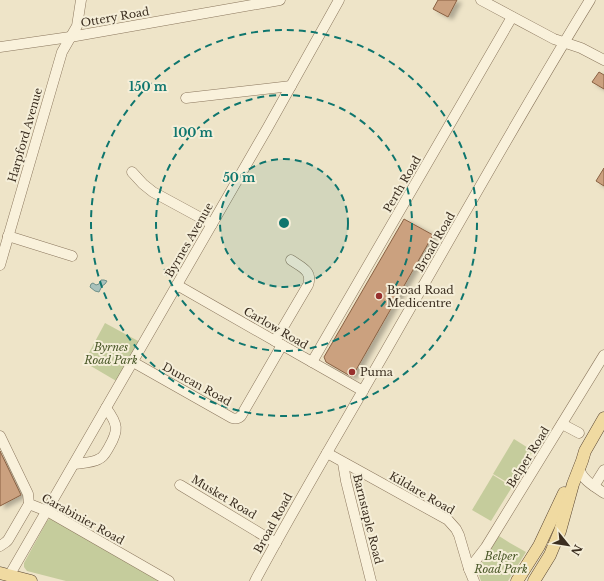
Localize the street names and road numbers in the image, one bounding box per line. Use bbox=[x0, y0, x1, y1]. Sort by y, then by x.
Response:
street label: Ottery Road bbox=[80, 4, 151, 30]
street label: Harpford Avenue bbox=[5, 86, 45, 184]
street label: Perth Road bbox=[380, 153, 424, 215]
street label: Byrnes Avenue bbox=[162, 200, 216, 280]
street label: Broad Road bbox=[412, 209, 458, 274]
street label: Carlow Road bbox=[241, 304, 311, 352]
street label: Duncan Road bbox=[160, 359, 234, 409]
street label: Belper Road bbox=[504, 423, 553, 490]
street label: Kildare Road bbox=[387, 469, 458, 518]
street label: Musket Road bbox=[189, 472, 260, 522]
street label: Barnstaple Road bbox=[350, 472, 386, 566]
street label: Broad Road bbox=[251, 490, 296, 556]
street label: Carabinier Road bbox=[39, 491, 127, 548]

